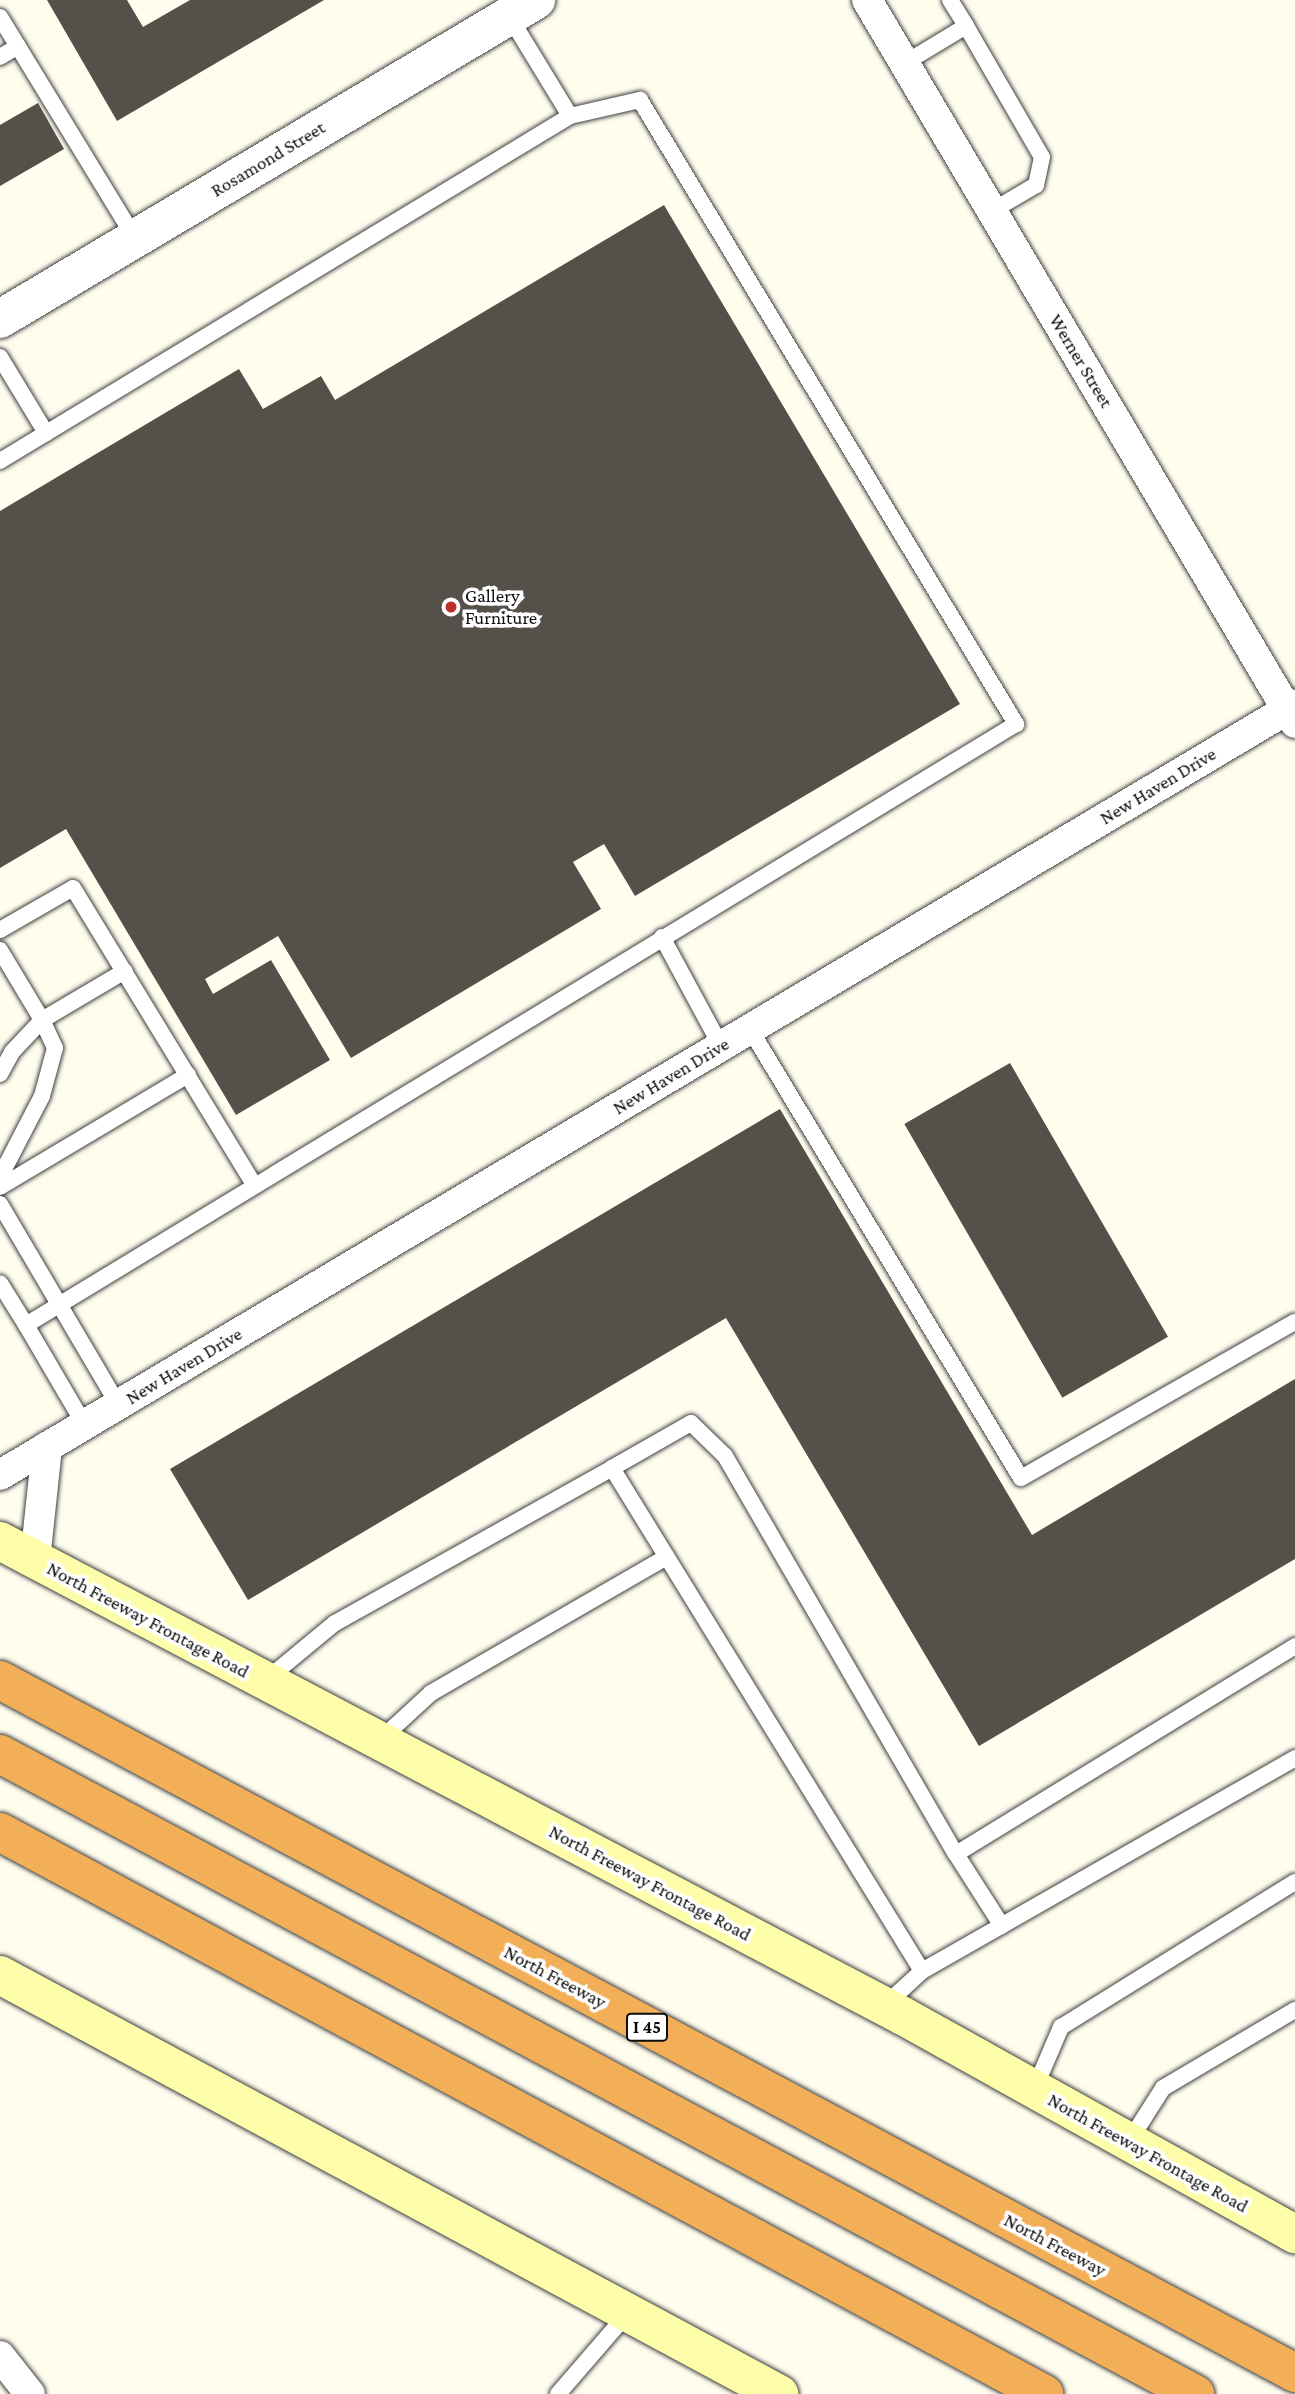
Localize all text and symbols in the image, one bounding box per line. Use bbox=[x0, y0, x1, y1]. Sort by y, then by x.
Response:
street label: Rosamond Street bbox=[207, 116, 329, 202]
street label: Werner Street bbox=[1044, 310, 1118, 412]
place label: Gallery Furniture bbox=[465, 585, 537, 629]
marker: Gallery Furniture bbox=[443, 599, 459, 615]
street label: New Haven Drive bbox=[1096, 742, 1220, 830]
street label: New Haven Drive bbox=[609, 1032, 733, 1120]
street label: New Haven Drive bbox=[122, 1322, 246, 1410]
street label: North Freeway Frontage Road bbox=[43, 1557, 253, 1683]
street label: North Freeway Frontage Road bbox=[545, 1820, 755, 1946]
street label: North Freeway bbox=[500, 1941, 610, 2013]
road number: I 45 bbox=[626, 2012, 668, 2041]
street label: North Freeway Frontage Road bbox=[1044, 2088, 1252, 2218]
street label: North Freeway bbox=[1000, 2209, 1110, 2281]

